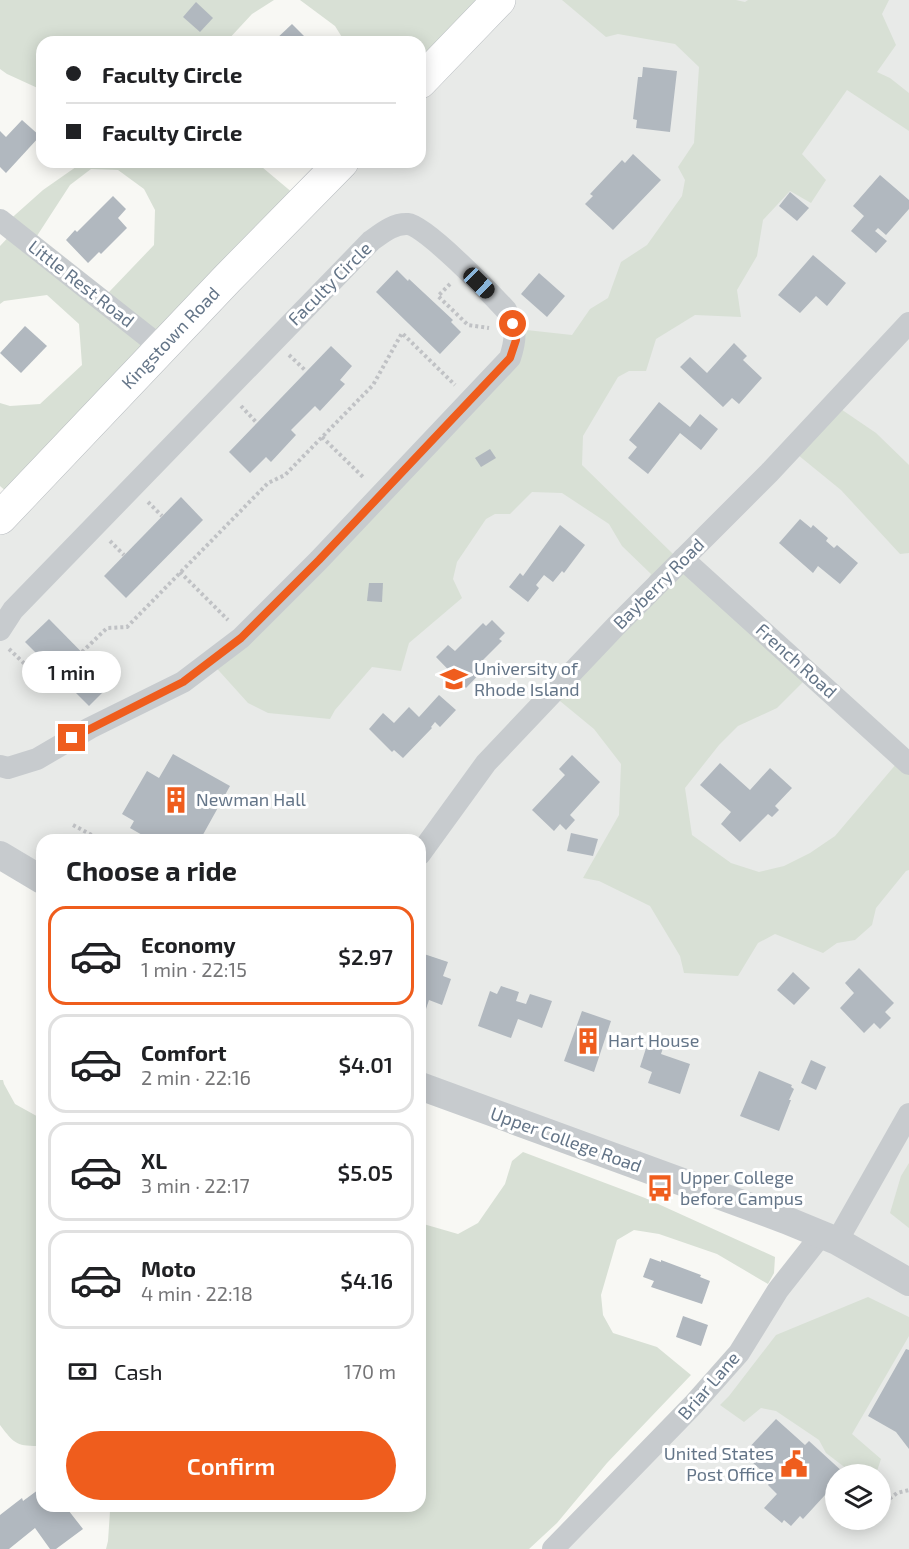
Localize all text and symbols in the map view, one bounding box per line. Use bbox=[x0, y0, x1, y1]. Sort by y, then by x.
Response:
text: Faculty Circle bbox=[102, 61, 242, 87]
text: Faculty Circle bbox=[102, 119, 242, 145]
street label: Little Rest Road bbox=[24, 235, 139, 331]
street label: Faculty Circle bbox=[283, 237, 376, 330]
car bbox=[460, 264, 498, 302]
street label: Kingstown Road bbox=[116, 282, 224, 393]
route start bbox=[499, 310, 526, 337]
street label: Bayberry Road bbox=[608, 533, 708, 633]
street label: French Road bbox=[752, 618, 842, 702]
callout: 1 min bbox=[22, 651, 122, 693]
place label: University of Rhode Island bbox=[474, 657, 580, 700]
text: 1 min bbox=[48, 660, 95, 684]
school or university icon: University of Rhode Island bbox=[439, 664, 469, 694]
route end bbox=[58, 724, 85, 751]
building icon: Newman Hall bbox=[161, 785, 191, 815]
place label: Newman Hall bbox=[196, 788, 307, 810]
text: Choose a ride bbox=[66, 854, 237, 886]
icon: car bbox=[69, 929, 123, 983]
text: Economy bbox=[141, 931, 236, 957]
text: $2.97 bbox=[338, 943, 393, 969]
text: 1 min · 22:15 bbox=[141, 957, 247, 981]
building icon: Hart House bbox=[573, 1026, 603, 1056]
place label: Hart House bbox=[608, 1029, 699, 1051]
icon: car bbox=[69, 1037, 123, 1091]
text: Comfort bbox=[141, 1039, 226, 1065]
text: $4.01 bbox=[339, 1051, 393, 1077]
text: 2 min · 22:16 bbox=[141, 1065, 251, 1089]
street label: Upper College Road bbox=[488, 1101, 645, 1177]
icon: car bbox=[69, 1145, 123, 1199]
text: XL bbox=[141, 1147, 167, 1173]
text: $5.05 bbox=[338, 1159, 393, 1185]
place label: Upper College before Campus bbox=[680, 1166, 803, 1209]
text: 3 min · 22:17 bbox=[141, 1173, 250, 1197]
bus stop icon: Upper College before Campus bbox=[645, 1173, 675, 1203]
icon: car bbox=[69, 1253, 123, 1307]
text: Moto bbox=[141, 1255, 196, 1281]
text: $4.16 bbox=[340, 1267, 393, 1293]
text: 4 min · 22:18 bbox=[141, 1281, 253, 1305]
street label: Briar Lane bbox=[673, 1347, 744, 1424]
icon: cash bbox=[66, 1355, 99, 1388]
text: Cash bbox=[114, 1358, 163, 1384]
text: 170 m bbox=[344, 1359, 396, 1383]
button: Confirm bbox=[66, 1431, 396, 1500]
place label: United States Post Office bbox=[664, 1442, 774, 1485]
public building icon: United States Post Office bbox=[779, 1449, 809, 1479]
map controls bbox=[825, 1464, 891, 1530]
button: layers bbox=[825, 1464, 891, 1530]

